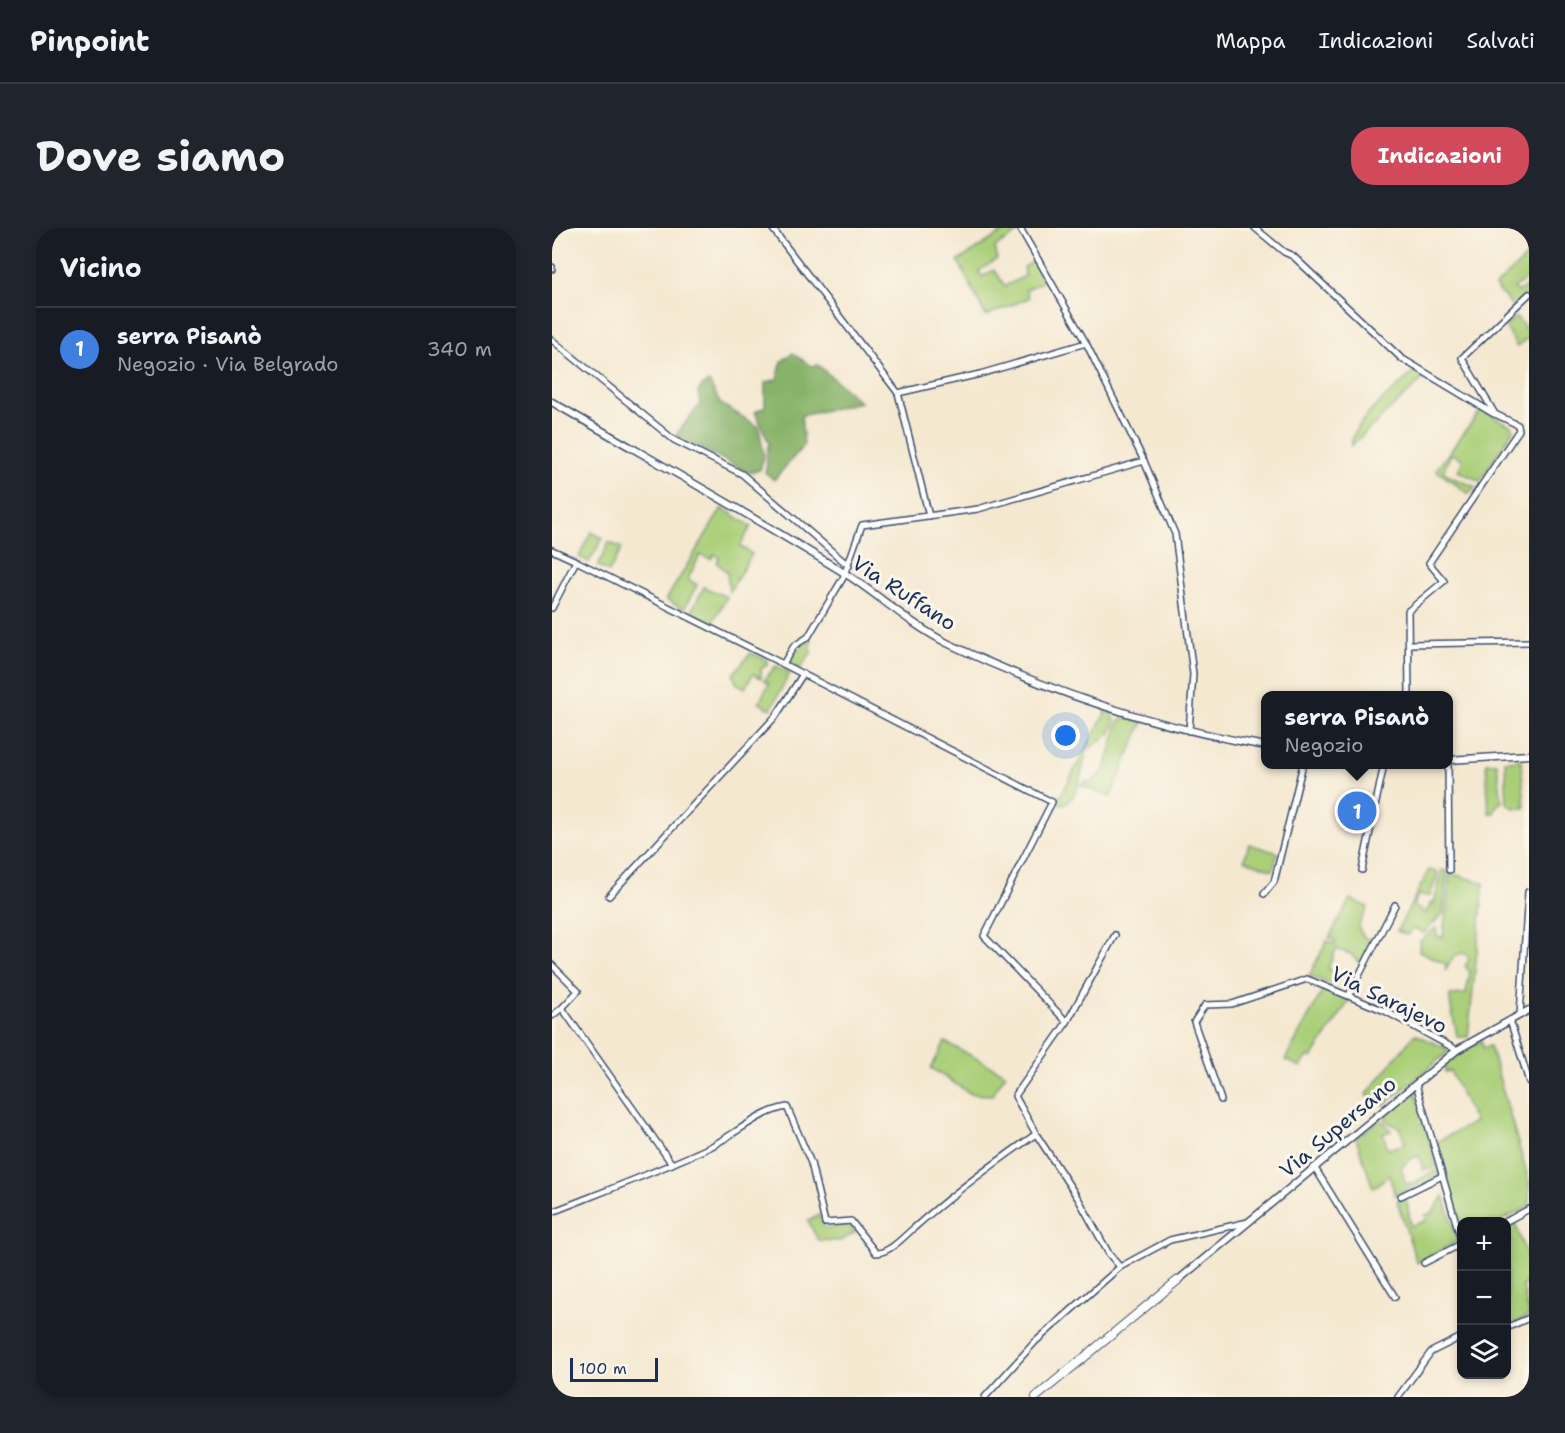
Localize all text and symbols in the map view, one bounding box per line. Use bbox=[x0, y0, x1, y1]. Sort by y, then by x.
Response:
text: Pinpoint bbox=[30, 22, 149, 60]
text: Mappa bbox=[1216, 27, 1286, 55]
text: Indicazioni bbox=[1319, 27, 1433, 55]
text: Salvati bbox=[1466, 27, 1535, 55]
button: Indicazioni bbox=[1351, 127, 1529, 185]
text: Dove siamo bbox=[36, 128, 285, 184]
text: Vicino bbox=[60, 250, 142, 285]
text: serra Pisanò bbox=[117, 322, 262, 351]
text: 1 bbox=[75, 336, 84, 362]
text: 340 m bbox=[427, 336, 492, 362]
text: Negozio · Via Belgrado bbox=[117, 351, 338, 377]
street label: Via Ruffano bbox=[846, 549, 962, 637]
popup bbox=[1261, 691, 1453, 769]
text: serra Pisanò bbox=[1285, 703, 1429, 732]
your location bbox=[1051, 721, 1080, 750]
text: Negozio bbox=[1285, 732, 1363, 758]
pin: 1 bbox=[1338, 788, 1376, 834]
street label: Via Sarajevo bbox=[1326, 960, 1452, 1040]
street label: Via Supersano bbox=[1274, 1070, 1402, 1184]
map controls bbox=[1457, 1217, 1511, 1379]
button: + bbox=[1457, 1217, 1511, 1271]
button: − bbox=[1457, 1271, 1511, 1325]
button: layers bbox=[1457, 1325, 1511, 1379]
scale bar bbox=[570, 1355, 658, 1382]
text: 100 m bbox=[579, 1358, 627, 1379]

